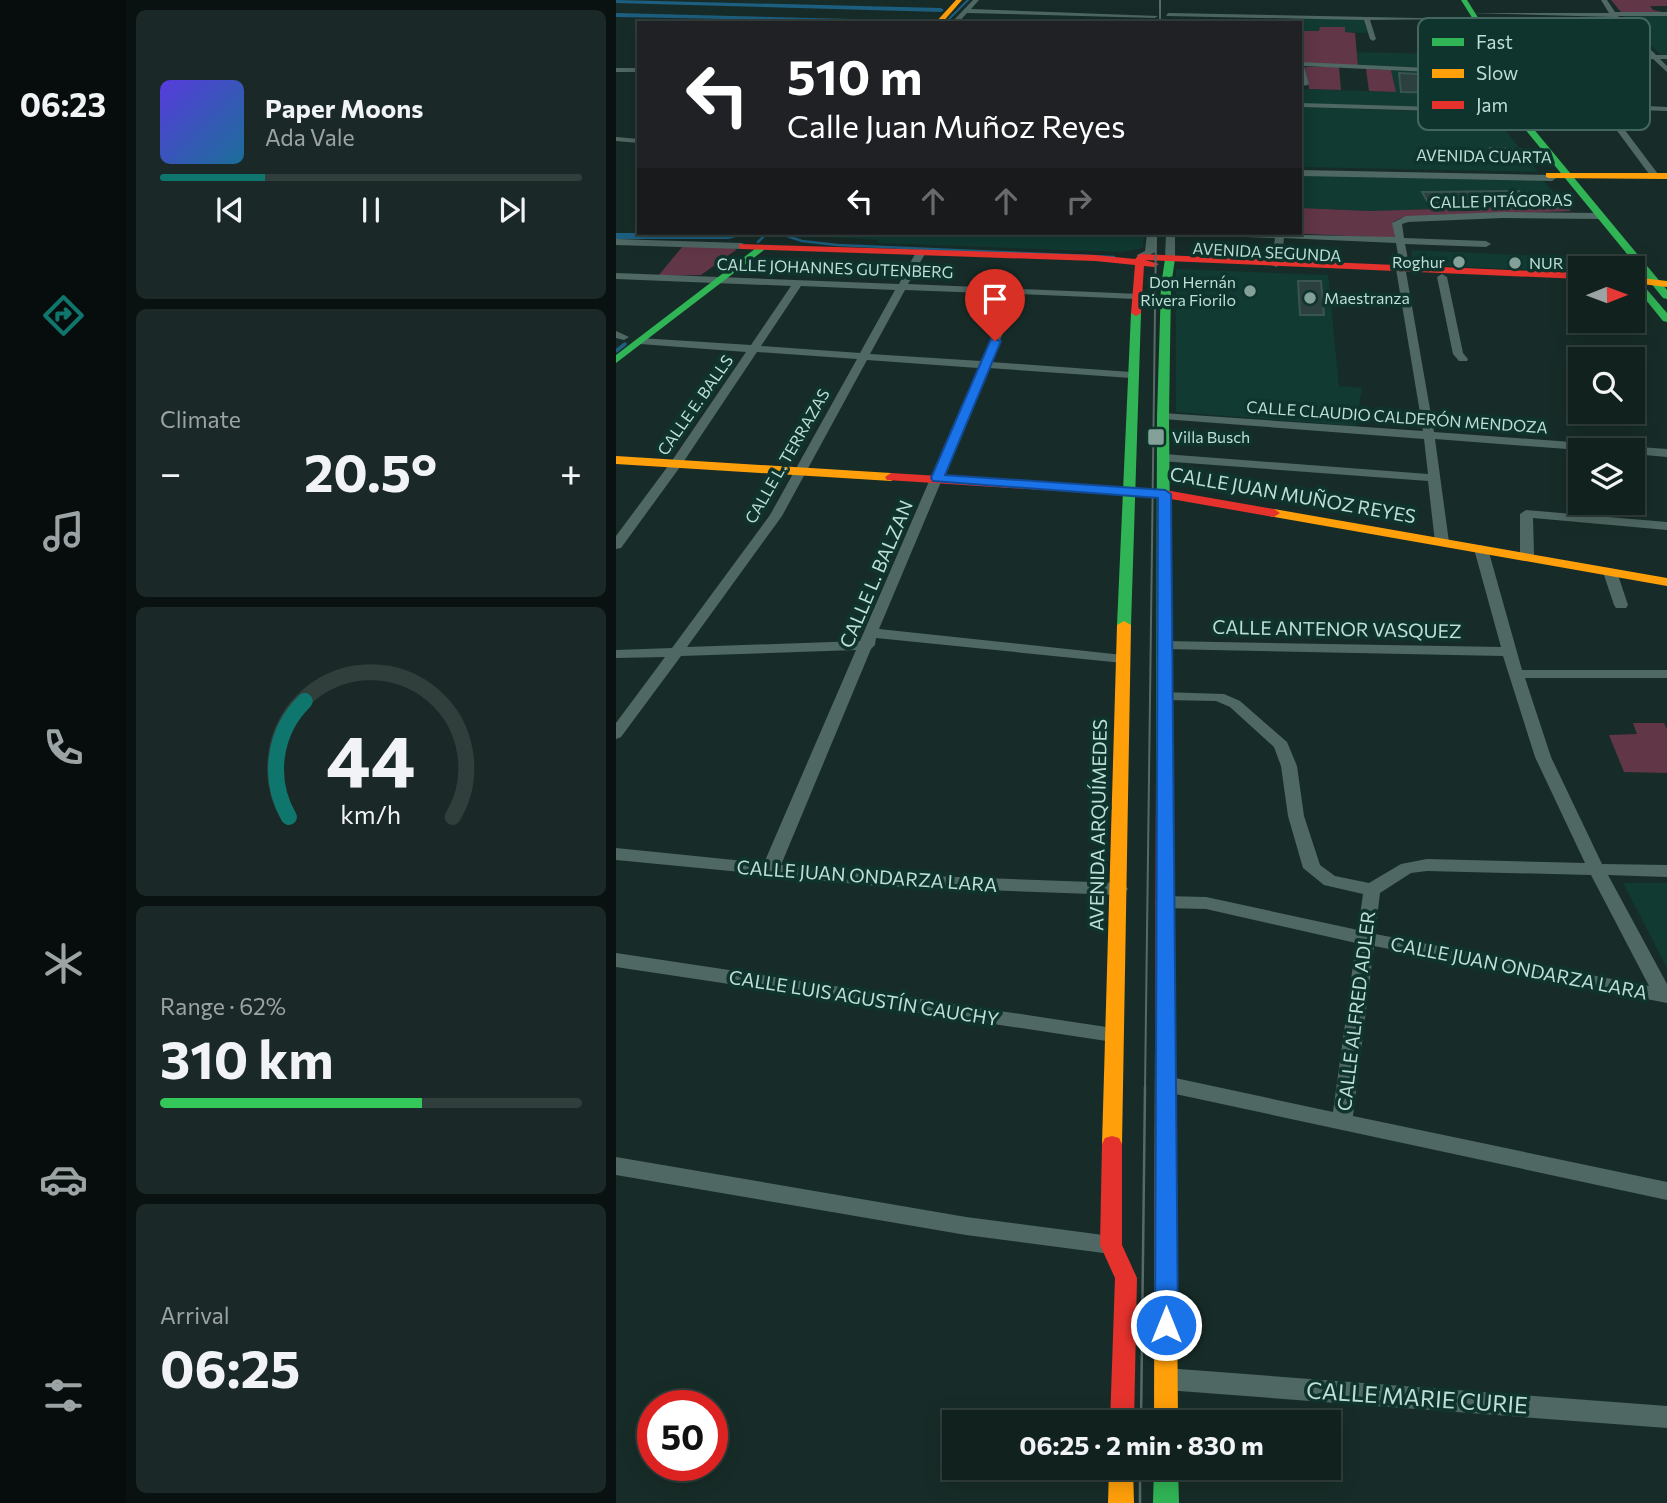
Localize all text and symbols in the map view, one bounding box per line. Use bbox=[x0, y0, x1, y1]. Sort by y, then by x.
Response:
legend bbox=[1418, 18, 1650, 130]
text: Fast bbox=[1476, 30, 1513, 53]
text: 510 m bbox=[787, 45, 922, 105]
icon: left bbox=[672, 49, 763, 140]
text: Slow bbox=[1476, 61, 1518, 84]
text: 06:23 bbox=[20, 84, 106, 124]
text: Paper Moons bbox=[265, 92, 423, 123]
text: Jam bbox=[1476, 93, 1508, 116]
text: Calle Juan Muñoz Reyes bbox=[787, 105, 1125, 145]
text: Ada Vale bbox=[265, 123, 355, 151]
street label: AVENIDA CUARTA bbox=[1416, 145, 1552, 166]
icon: left bbox=[841, 182, 879, 220]
icon: ahead bbox=[914, 182, 952, 220]
icon: ahead bbox=[987, 182, 1025, 220]
icon: right bbox=[1060, 182, 1098, 220]
street label: CALLE PITÁGORAS bbox=[1429, 190, 1573, 211]
icon: previous bbox=[211, 191, 249, 229]
icon: pause bbox=[352, 191, 390, 229]
icon: next bbox=[493, 191, 531, 229]
street label: AVENIDA SEGUNDA bbox=[1192, 238, 1342, 265]
place label: Roghur bbox=[1392, 252, 1446, 271]
place label: NUR bbox=[1529, 253, 1564, 272]
street label: CALLE JOHANNES GUTENBERG bbox=[716, 254, 954, 281]
marker: Roghur bbox=[1451, 254, 1467, 270]
marker: NUR bbox=[1507, 255, 1523, 271]
north arrow bbox=[1568, 256, 1645, 332]
map controls bbox=[1568, 256, 1645, 515]
pin bbox=[965, 269, 1025, 341]
place label: Don Hernán Rivera Fiorilo bbox=[1140, 272, 1236, 309]
icon: arrive bbox=[976, 280, 1014, 318]
marker: Don Hernán Rivera Fiorilo bbox=[1242, 283, 1258, 299]
place label: Maestranza bbox=[1324, 288, 1410, 307]
marker: Maestranza bbox=[1302, 290, 1318, 306]
icon: directions bbox=[39, 291, 88, 340]
button: search bbox=[1568, 347, 1645, 424]
street label: CALLE E. BALLS bbox=[653, 351, 736, 459]
street label: CALLE L. TERRAZAS bbox=[740, 385, 833, 526]
street label: CALLE CLAUDIO CALDERÓN MENDOZA bbox=[1246, 396, 1548, 437]
text: Climate bbox=[160, 405, 241, 433]
marker: Villa Busch bbox=[1146, 427, 1166, 447]
place label: Villa Busch bbox=[1172, 427, 1250, 446]
button: layers bbox=[1568, 438, 1645, 515]
text: 20.5° bbox=[304, 439, 437, 503]
text: − bbox=[160, 448, 182, 495]
text: + bbox=[560, 448, 582, 495]
street label: CALLE JUAN MUÑOZ REYES bbox=[1168, 462, 1418, 527]
street label: CALLE L. BALZAN bbox=[834, 496, 917, 651]
icon: music bbox=[39, 507, 88, 556]
street label: CALLE ANTENOR VASQUEZ bbox=[1212, 615, 1462, 642]
text: 44 bbox=[326, 714, 416, 803]
street label: AVENIDA ARQUÍMEDES bbox=[1084, 719, 1111, 931]
icon: phone bbox=[39, 723, 88, 772]
text: km/h bbox=[341, 799, 401, 829]
street label: CALLE JUAN ONDARZA LARA bbox=[736, 855, 998, 896]
street label: CALLE ALFRED ADLER bbox=[1332, 909, 1379, 1112]
street label: CALLE JUAN ONDARZA LARA bbox=[1389, 931, 1649, 1004]
icon: climate bbox=[39, 939, 88, 988]
street label: CALLE LUIS AGUSTÍN CAUCHY bbox=[727, 965, 1001, 1030]
text: Range · 62% bbox=[160, 992, 286, 1020]
text: 310 km bbox=[160, 1026, 334, 1090]
icon: car bbox=[39, 1155, 88, 1204]
position arrow bbox=[1129, 1288, 1203, 1362]
text: Arrival bbox=[160, 1301, 230, 1329]
text: 06:25 bbox=[160, 1335, 300, 1399]
icon: filters bbox=[39, 1371, 88, 1420]
street label: CALLE MARIE CURIE bbox=[1305, 1375, 1529, 1419]
speed limit sign: 50 bbox=[637, 1390, 728, 1481]
text: 06:25 · 2 min · 830 m bbox=[1019, 1429, 1264, 1460]

